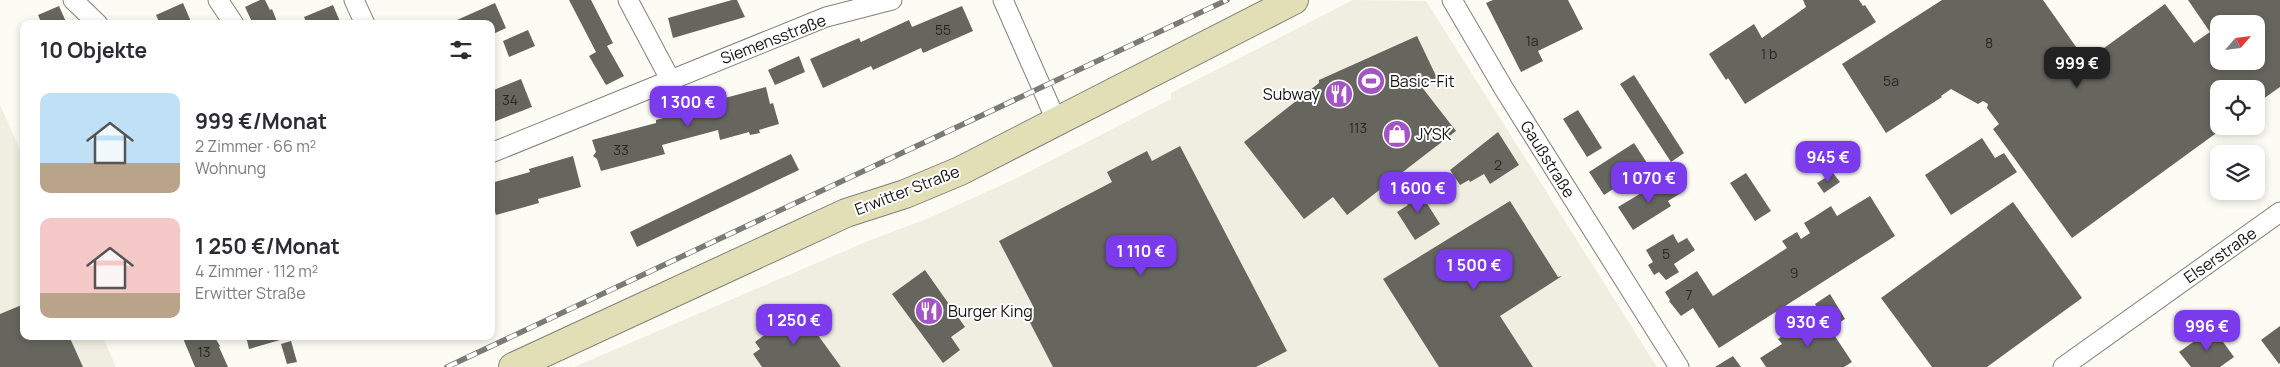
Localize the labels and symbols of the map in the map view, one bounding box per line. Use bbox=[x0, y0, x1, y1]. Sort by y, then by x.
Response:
street label: Siemensstraße bbox=[717, 9, 829, 69]
north arrow bbox=[2210, 15, 2265, 70]
house number: 55 bbox=[935, 20, 951, 39]
house number: 1a bbox=[1525, 31, 1539, 50]
house number: 8 bbox=[1985, 33, 1993, 52]
house number: 1 b bbox=[1761, 44, 1777, 63]
pin: 999 € bbox=[2042, 46, 2112, 89]
sports icon: Basic-Fit bbox=[1356, 66, 1386, 96]
place label: Basic-Fit bbox=[1390, 70, 1455, 92]
house number: 5a bbox=[1883, 71, 1899, 90]
restaurant icon: Subway bbox=[1324, 79, 1354, 109]
place label: Subway bbox=[1263, 83, 1321, 105]
pin: 1 300 € bbox=[642, 86, 734, 128]
house number: 34 bbox=[502, 90, 518, 109]
street label: Gaußstraße bbox=[1516, 116, 1580, 202]
house number: 113 bbox=[1349, 118, 1367, 137]
shop icon: JYSK bbox=[1382, 119, 1412, 149]
place label: JYSK bbox=[1416, 123, 1452, 145]
house number: 33 bbox=[613, 140, 629, 159]
pin: 945 € bbox=[1793, 140, 1863, 183]
house number: 2 bbox=[1494, 155, 1502, 174]
street label: Erwitter Straße bbox=[851, 160, 963, 220]
pin: 1 070 € bbox=[1603, 162, 1695, 204]
pin: 1 600 € bbox=[1372, 172, 1464, 214]
street label: Elserstraße bbox=[2179, 222, 2261, 288]
pin: 1 110 € bbox=[1095, 234, 1187, 277]
house number: 5 bbox=[1662, 244, 1670, 263]
pin: 1 500 € bbox=[1428, 248, 1520, 291]
house number: 9 bbox=[1790, 263, 1798, 282]
house number: 7 bbox=[1685, 285, 1693, 304]
restaurant icon: Burger King bbox=[914, 296, 944, 326]
place label: Burger King bbox=[948, 300, 1033, 322]
pin: 1 250 € bbox=[748, 304, 840, 346]
pin: 930 € bbox=[1773, 306, 1843, 348]
pin: 996 € bbox=[2172, 310, 2242, 352]
house number: 13 bbox=[197, 342, 211, 361]

